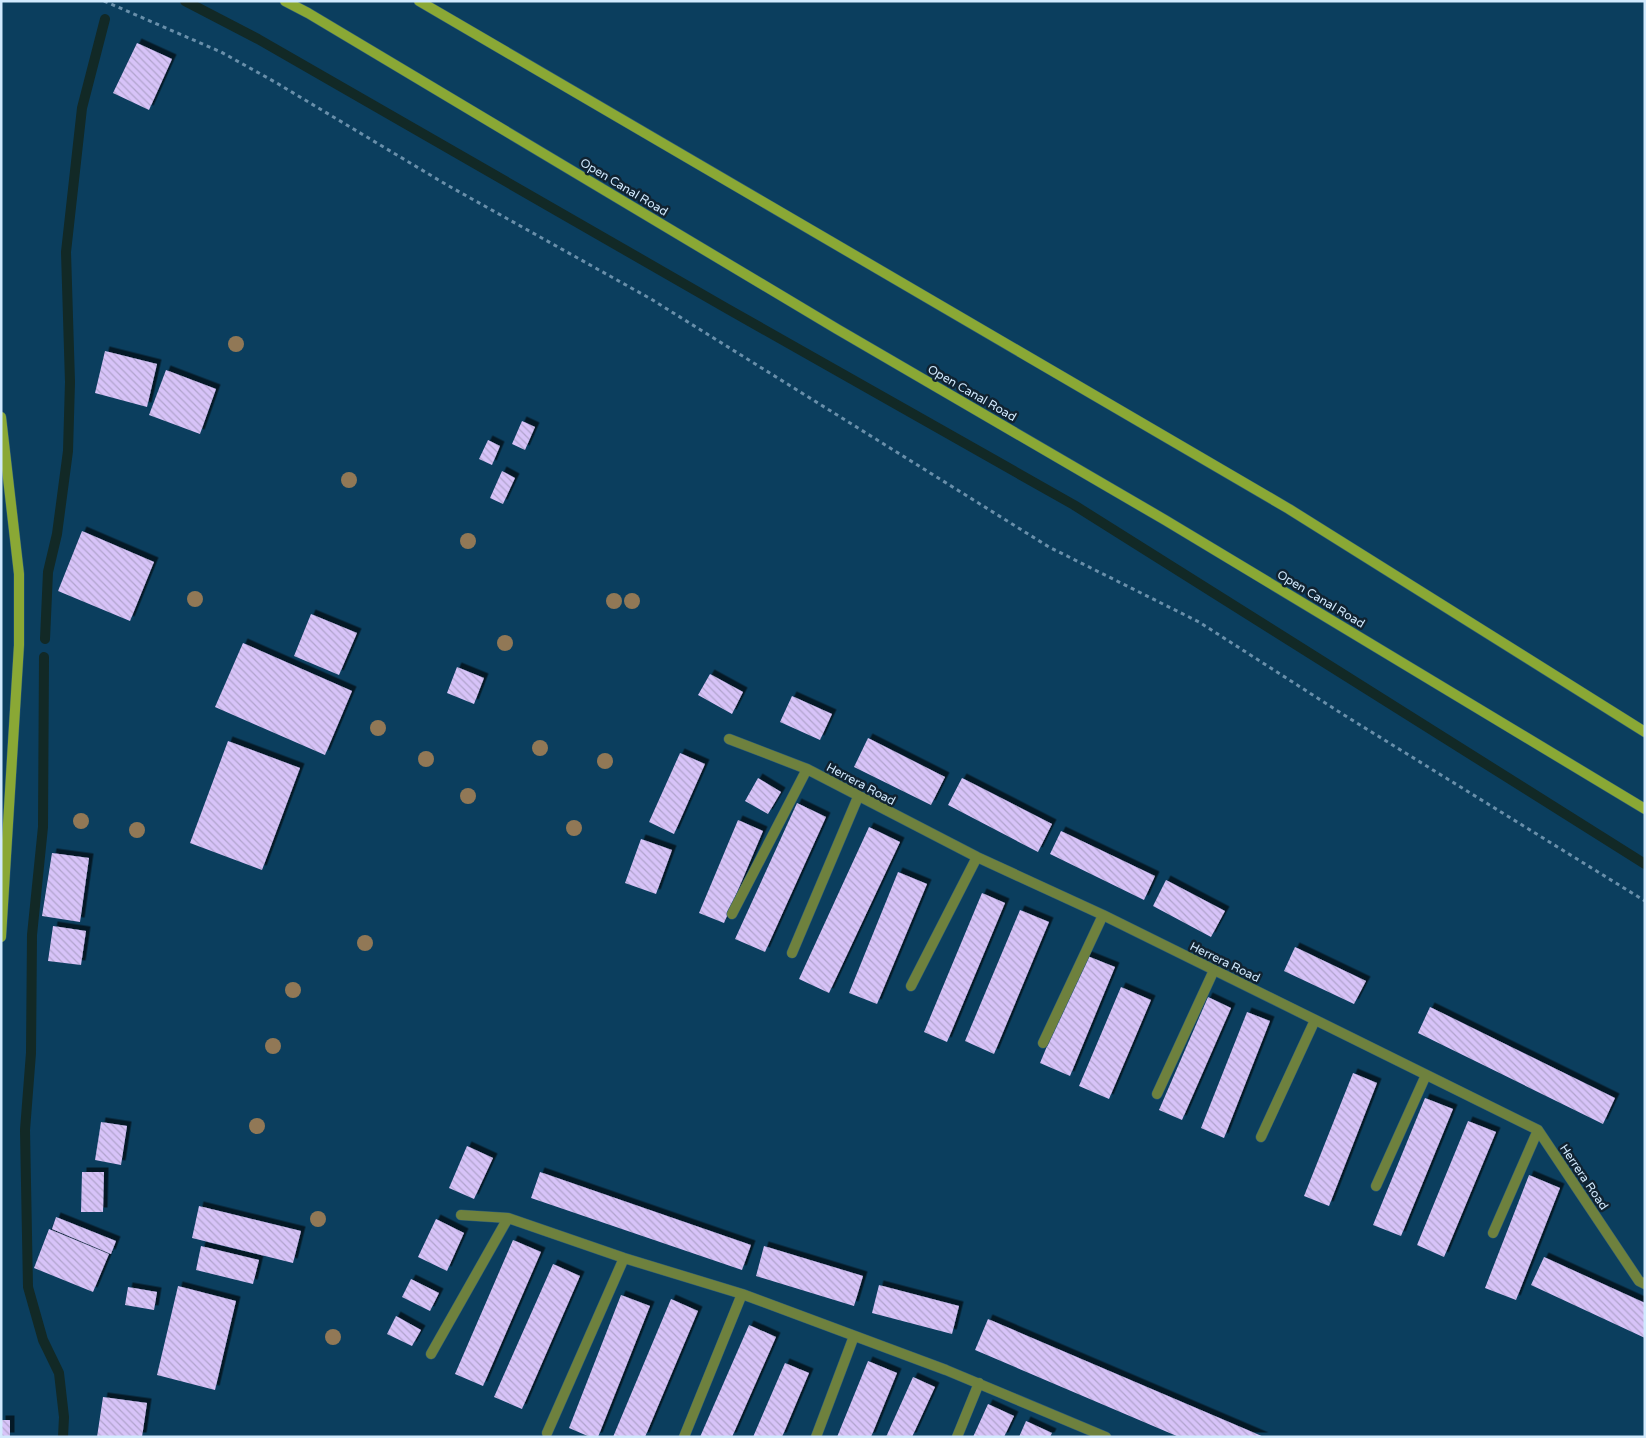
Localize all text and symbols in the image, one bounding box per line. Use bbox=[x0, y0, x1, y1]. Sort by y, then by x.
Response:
street label: Open Canal Road bbox=[578, 155, 670, 219]
street label: Open Canal Road bbox=[925, 362, 1019, 424]
street label: Open Canal Road bbox=[1275, 567, 1367, 631]
street label: Herrera Road bbox=[824, 760, 898, 808]
street label: Herrera Road bbox=[1188, 939, 1262, 985]
street label: Herrera Road bbox=[1557, 1142, 1611, 1212]

